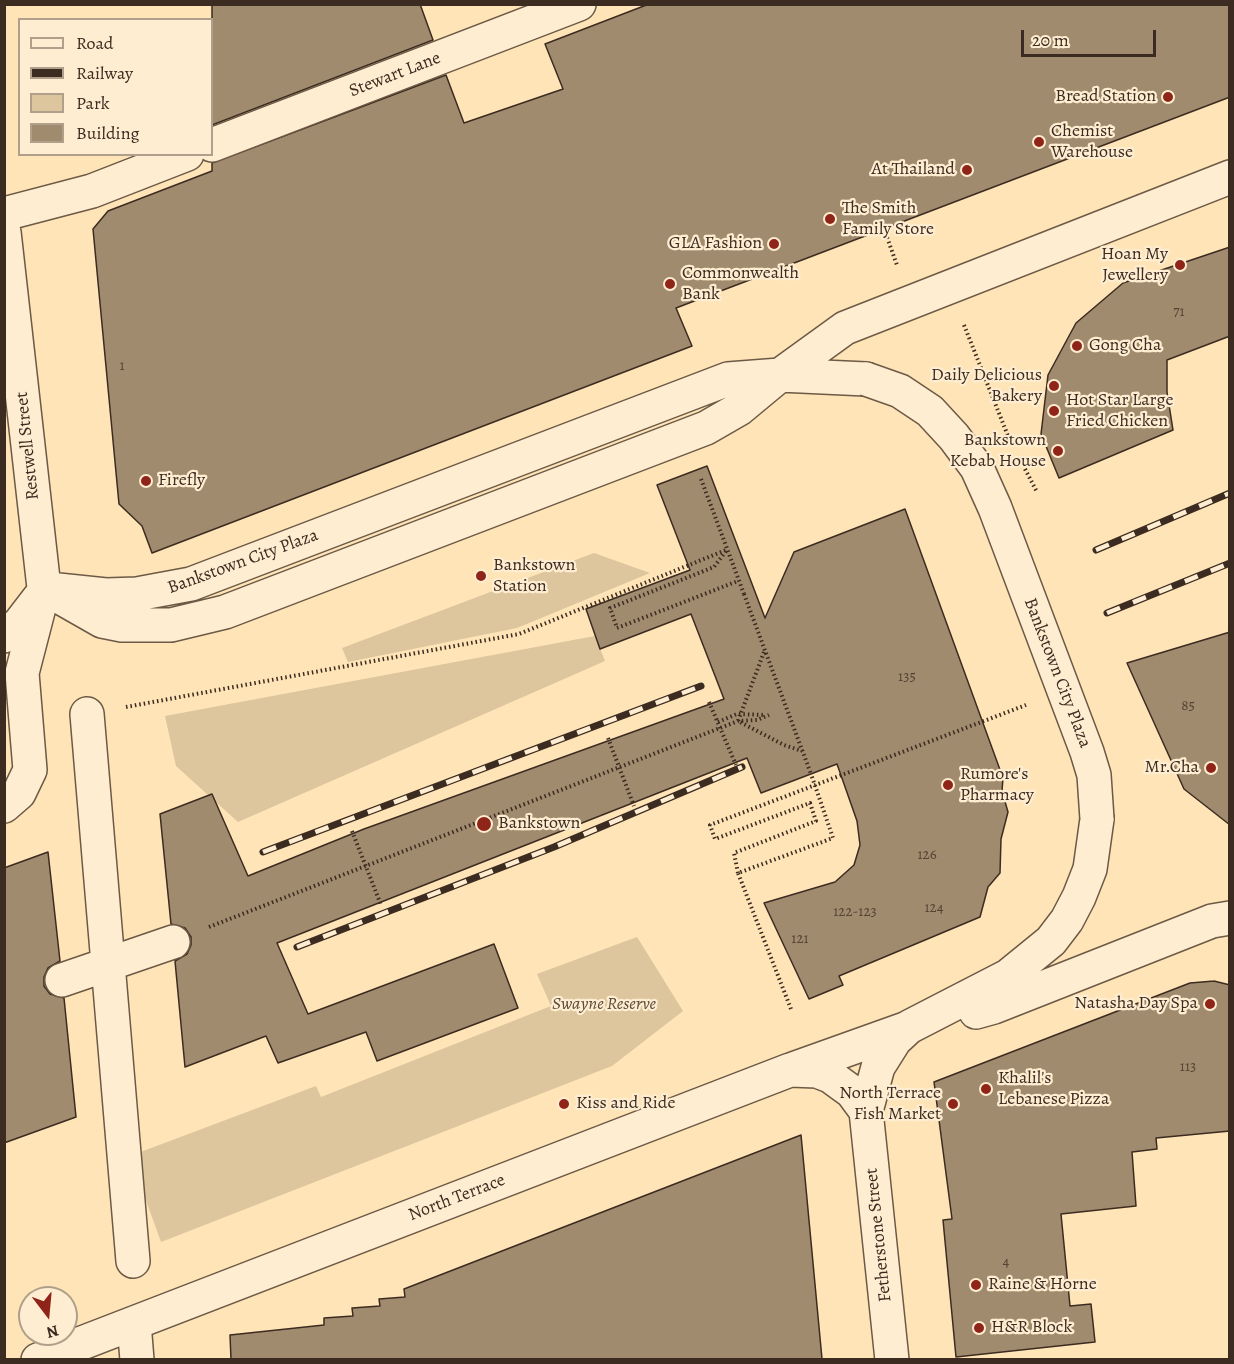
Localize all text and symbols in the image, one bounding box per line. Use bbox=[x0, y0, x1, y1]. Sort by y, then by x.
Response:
legend bbox=[18, 18, 213, 156]
scale bar bbox=[1024, 18, 1159, 56]
text: 20 m bbox=[1032, 28, 1069, 52]
text: Road bbox=[76, 31, 113, 55]
street label: Stewart Lane bbox=[346, 48, 444, 102]
text: Railway bbox=[76, 61, 133, 85]
place label: Bread Station bbox=[1055, 86, 1156, 108]
marker: Bread Station bbox=[1161, 90, 1175, 104]
text: Park bbox=[76, 91, 110, 115]
text: Building bbox=[76, 121, 140, 145]
place label: Chemist Warehouse bbox=[1051, 121, 1133, 164]
marker: Chemist Warehouse bbox=[1032, 135, 1046, 149]
place label: At Thailand bbox=[871, 159, 955, 181]
marker: At Thailand bbox=[960, 163, 974, 177]
place label: The Smith Family Store bbox=[842, 198, 934, 240]
marker: The Smith Family Store bbox=[823, 212, 837, 226]
place label: GLA Fashion bbox=[669, 233, 762, 255]
marker: GLA Fashion bbox=[767, 237, 781, 251]
place label: Hoan My Jewellery bbox=[1101, 244, 1168, 286]
marker: Hoan My Jewellery bbox=[1173, 258, 1187, 272]
place label: Commonwealth Bank bbox=[682, 263, 799, 306]
marker: Commonwealth Bank bbox=[663, 277, 677, 291]
house number: 71 bbox=[1173, 303, 1185, 321]
place label: Gong Cha bbox=[1089, 335, 1161, 357]
marker: Gong Cha bbox=[1070, 339, 1084, 353]
house number: 1 bbox=[119, 357, 125, 375]
place label: Daily Delicious Bakery bbox=[931, 365, 1042, 407]
marker: Daily Delicious Bakery bbox=[1047, 379, 1061, 393]
place label: Hot Star Large Fried Chicken bbox=[1066, 390, 1173, 432]
street label: Restwell Street bbox=[12, 391, 44, 501]
marker: Hot Star Large Fried Chicken bbox=[1047, 404, 1061, 418]
place label: Bankstown Kebab House bbox=[950, 430, 1046, 472]
marker: Bankstown Kebab House bbox=[1051, 444, 1065, 458]
place label: Firefly bbox=[158, 470, 205, 492]
marker: Firefly bbox=[139, 474, 153, 488]
street label: Bankstown City Plaza bbox=[165, 525, 321, 599]
place label: Bankstown Station bbox=[493, 555, 575, 598]
marker: Bankstown Station bbox=[474, 569, 488, 583]
street label: Bankstown City Plaza bbox=[1018, 595, 1096, 751]
house number: 135 bbox=[898, 668, 916, 686]
house number: 85 bbox=[1181, 697, 1195, 715]
place label: Mr.Cha bbox=[1145, 757, 1199, 779]
marker: Mr.Cha bbox=[1204, 761, 1218, 775]
place label: Rumore's Pharmacy bbox=[960, 764, 1034, 806]
marker: Rumore's Pharmacy bbox=[941, 778, 955, 792]
place label: Bankstown bbox=[498, 813, 580, 835]
marker: Bankstown bbox=[475, 815, 493, 833]
house number: 126 bbox=[917, 846, 937, 864]
house number: 124 bbox=[924, 899, 944, 917]
house number: 122-123 bbox=[833, 903, 877, 921]
house number: 121 bbox=[791, 930, 809, 948]
place label: Natasha Day Spa bbox=[1074, 993, 1198, 1015]
park label: Swayne Reserve bbox=[552, 994, 656, 1016]
marker: Natasha Day Spa bbox=[1203, 997, 1217, 1011]
house number: 113 bbox=[1180, 1058, 1196, 1076]
place label: Khalil's Lebanese Pizza bbox=[998, 1068, 1109, 1110]
marker: Khalil's Lebanese Pizza bbox=[979, 1082, 993, 1096]
place label: North Terrace Fish Market bbox=[839, 1083, 941, 1126]
place label: Kiss and Ride bbox=[576, 1093, 676, 1115]
marker: Kiss and Ride bbox=[557, 1097, 571, 1111]
marker: North Terrace Fish Market bbox=[946, 1097, 960, 1111]
street label: Fetherstone Street bbox=[861, 1167, 897, 1303]
street label: North Terrace bbox=[406, 1170, 508, 1226]
house number: 4 bbox=[1003, 1253, 1009, 1271]
place label: Raine & Horne bbox=[988, 1274, 1097, 1296]
marker: Raine & Horne bbox=[969, 1278, 983, 1292]
north arrow bbox=[18, 1286, 78, 1346]
place label: H&R Block bbox=[991, 1317, 1072, 1339]
text: N bbox=[44, 1319, 61, 1344]
marker: H&R Block bbox=[972, 1321, 986, 1335]

